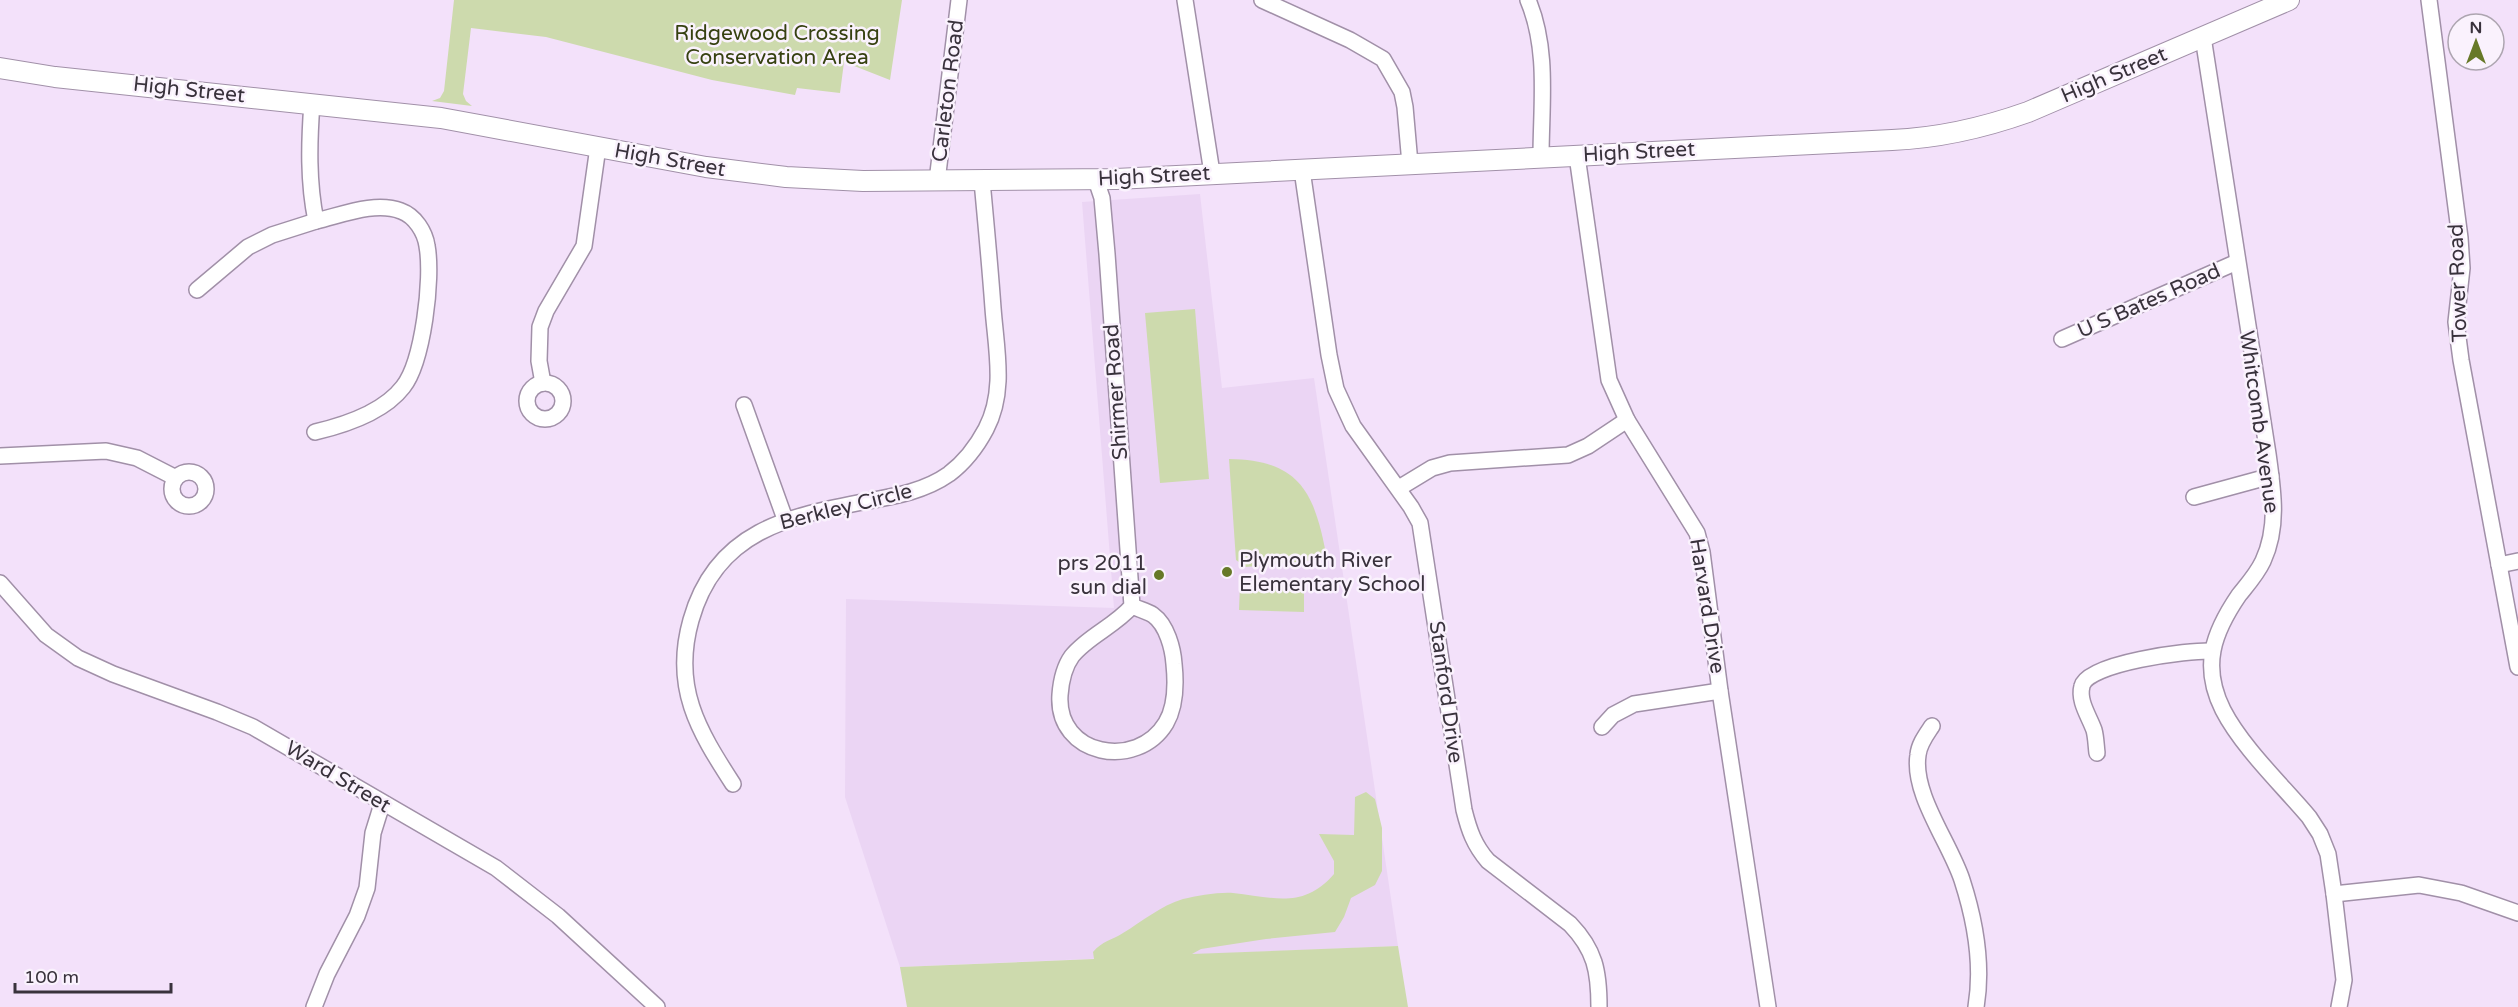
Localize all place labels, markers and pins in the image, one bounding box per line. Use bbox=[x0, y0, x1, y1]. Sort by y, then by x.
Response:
place label: Plymouth River Elementary School bbox=[1239, 548, 1426, 597]
place label: prs 2011 sun dial bbox=[1057, 551, 1147, 600]
marker: Plymouth River Elementary School bbox=[1220, 565, 1234, 579]
marker: prs 2011 sun dial bbox=[1152, 568, 1166, 582]

